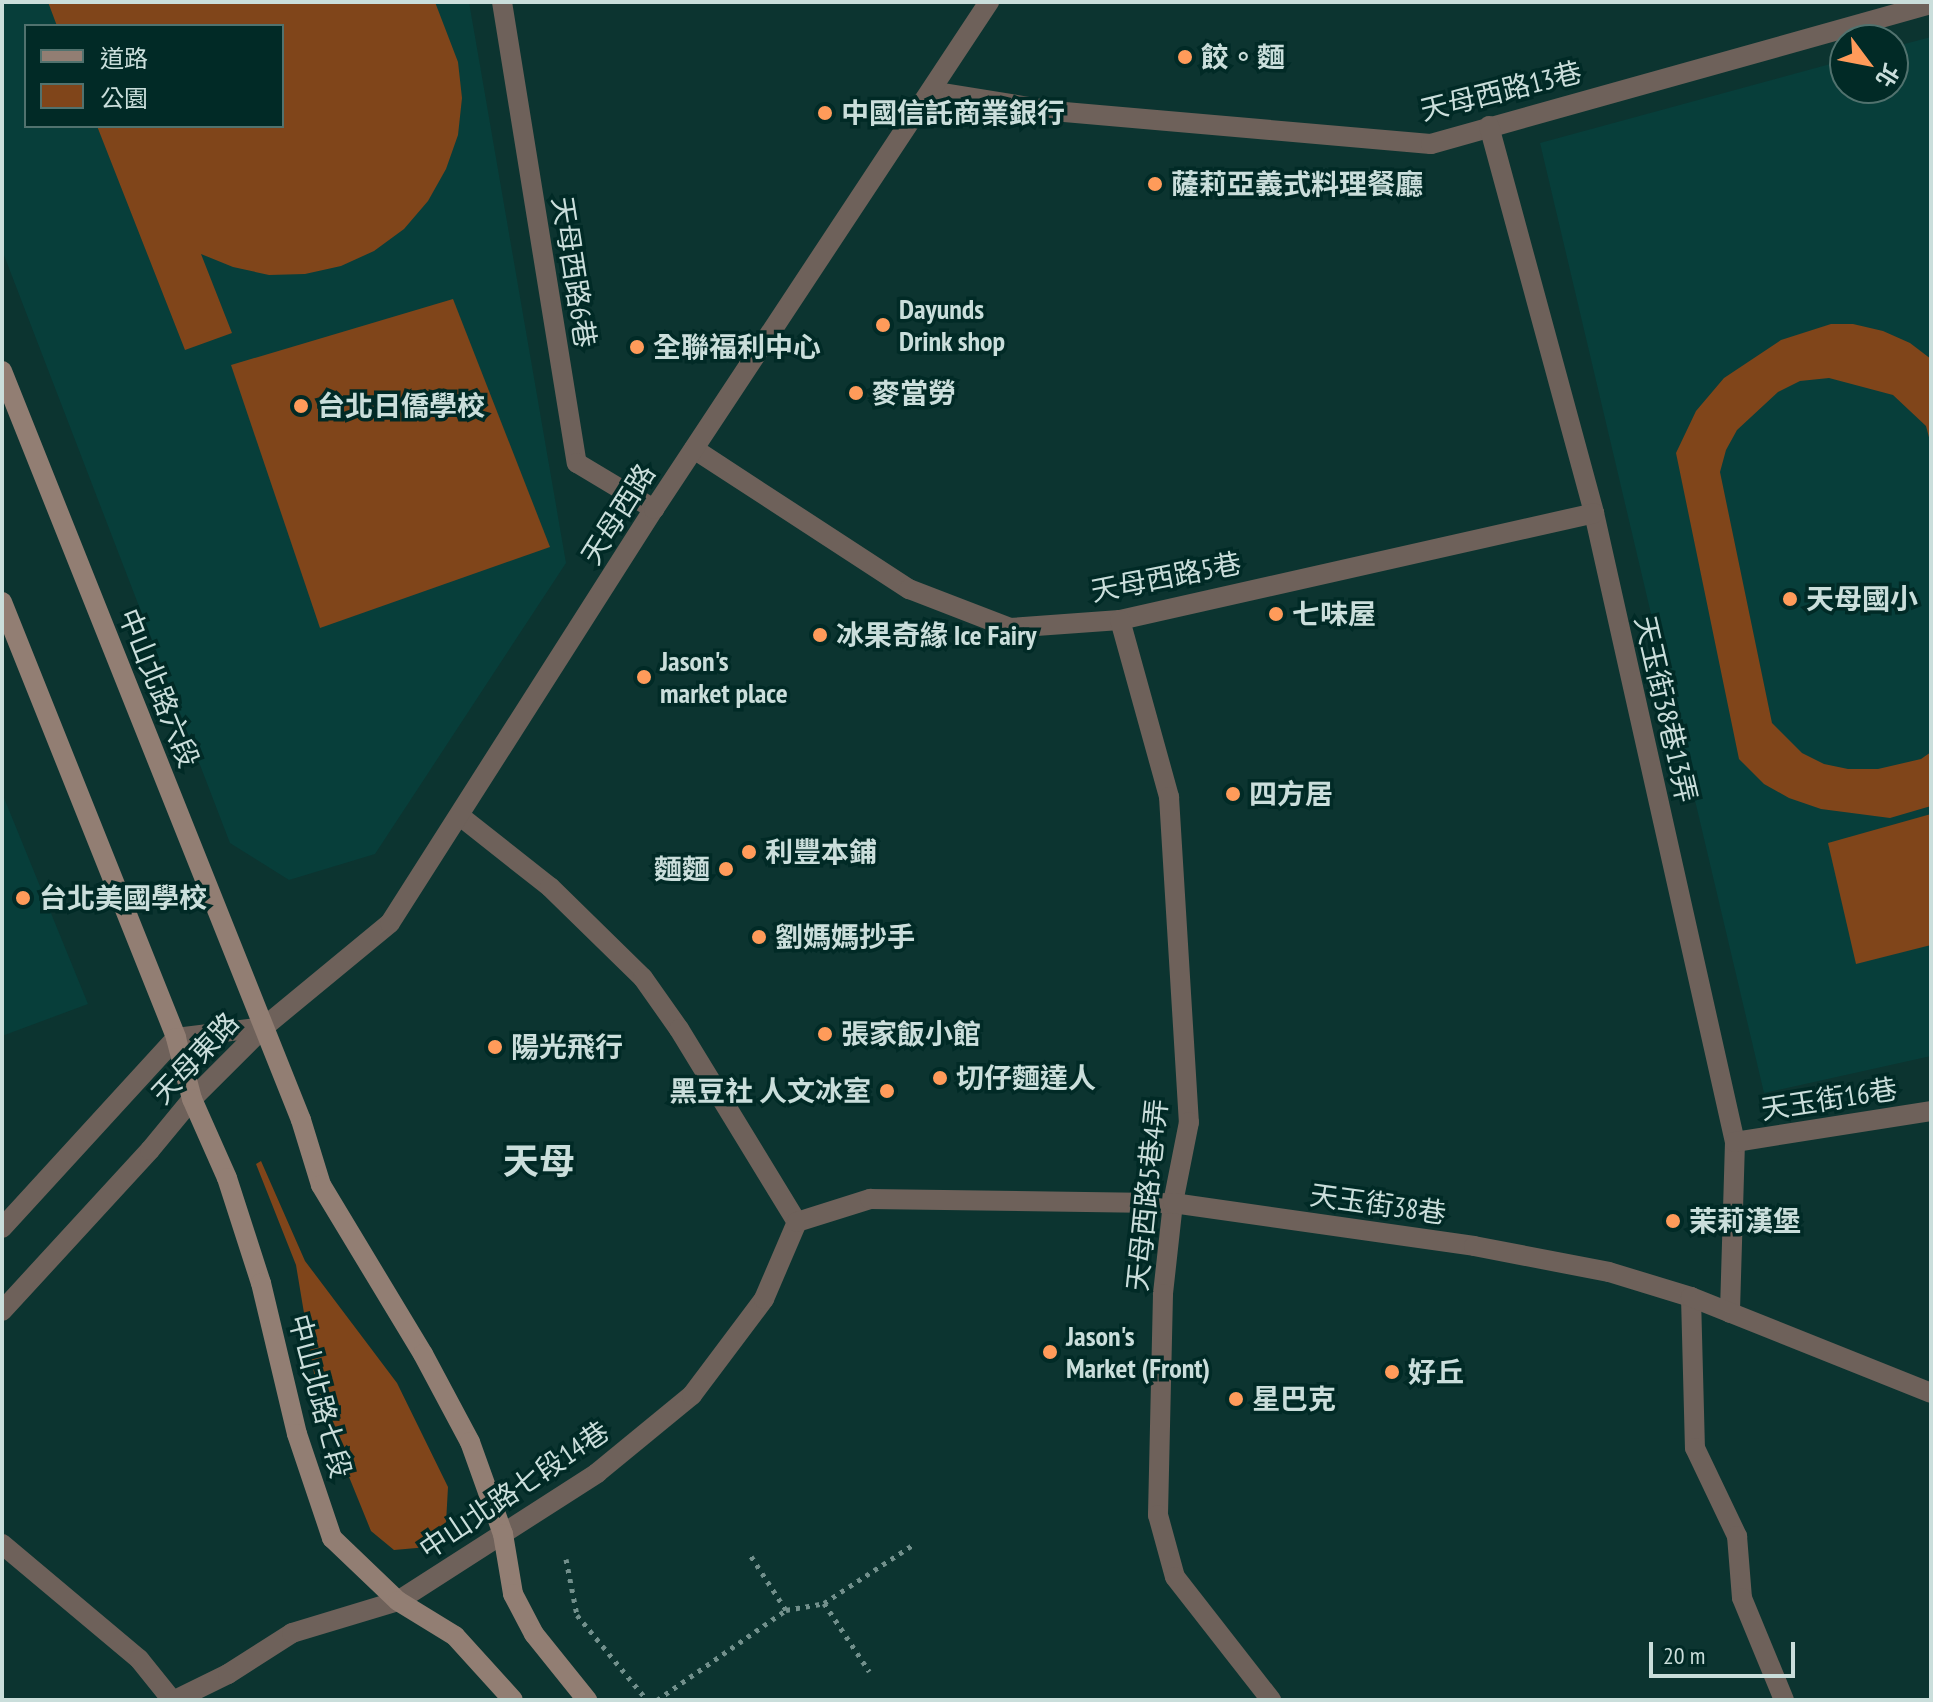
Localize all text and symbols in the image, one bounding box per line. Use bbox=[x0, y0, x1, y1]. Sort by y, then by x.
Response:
legend bbox=[24, 24, 284, 128]
north arrow bbox=[1829, 24, 1909, 104]
place label: 餃。麵 bbox=[1201, 40, 1285, 74]
text: 道路 bbox=[100, 43, 148, 74]
marker: 餃。麵 bbox=[1176, 48, 1194, 66]
street label: 天母西路13巷 bbox=[1417, 55, 1585, 127]
text: 北 bbox=[1870, 59, 1905, 92]
text: 公園 bbox=[100, 83, 148, 114]
place label: 中國信託商業銀行 bbox=[841, 96, 1065, 130]
marker: 中國信託商業銀行 bbox=[816, 104, 834, 122]
place label: 薩莉亞義式料理餐廳 bbox=[1171, 167, 1423, 201]
marker: 薩莉亞義式料理餐廳 bbox=[1146, 175, 1164, 193]
street label: 天母西路6巷 bbox=[545, 194, 603, 350]
place label: Dayunds Drink shop bbox=[899, 292, 1006, 358]
marker: Dayunds Drink shop bbox=[874, 316, 892, 334]
place label: 全聯福利中心 bbox=[653, 330, 821, 364]
marker: 全聯福利中心 bbox=[628, 338, 646, 356]
place label: 麥當勞 bbox=[872, 376, 956, 410]
marker: 麥當勞 bbox=[847, 384, 865, 402]
place label: 台北日僑學校 bbox=[317, 389, 485, 423]
marker: 台北日僑學校 bbox=[292, 397, 310, 415]
street label: 天母西路 bbox=[574, 458, 662, 570]
street label: 天母西路5巷 bbox=[1088, 546, 1244, 608]
place label: 天母國小 bbox=[1806, 582, 1918, 616]
marker: 天母國小 bbox=[1781, 590, 1799, 608]
place label: 七味屋 bbox=[1292, 597, 1376, 631]
street label: 中山北路六段 bbox=[112, 604, 206, 772]
marker: 七味屋 bbox=[1267, 605, 1285, 623]
street label: 天玉街38巷13弄 bbox=[1628, 612, 1704, 806]
place label: 冰果奇緣 Ice Fairy bbox=[836, 618, 1037, 652]
marker: 冰果奇緣 Ice Fairy bbox=[811, 626, 829, 644]
place label: Jason's market place bbox=[660, 644, 788, 710]
marker: Jason's market place bbox=[635, 668, 653, 686]
place label: 四方居 bbox=[1249, 777, 1333, 811]
marker: 四方居 bbox=[1224, 785, 1242, 803]
place label: 利豐本鋪 bbox=[765, 835, 877, 869]
marker: 利豐本鋪 bbox=[740, 843, 758, 861]
place label: 麵麵 bbox=[654, 852, 710, 886]
marker: 麵麵 bbox=[717, 860, 735, 878]
place label: 台北美國學校 bbox=[39, 881, 207, 915]
marker: 台北美國學校 bbox=[14, 889, 32, 907]
place label: 劉媽媽抄手 bbox=[775, 920, 915, 954]
marker: 劉媽媽抄手 bbox=[750, 928, 768, 946]
street label: 天母東路 bbox=[145, 1006, 245, 1110]
place label: 張家飯小館 bbox=[841, 1017, 981, 1051]
marker: 張家飯小館 bbox=[816, 1025, 834, 1043]
place label: 陽光飛行 bbox=[511, 1030, 623, 1064]
marker: 陽光飛行 bbox=[486, 1038, 504, 1056]
place label: 切仔麵達人 bbox=[956, 1061, 1096, 1095]
marker: 切仔麵達人 bbox=[931, 1069, 949, 1087]
street label: 天玉街16巷 bbox=[1759, 1072, 1899, 1126]
place label: 黑豆社 人文冰室 bbox=[669, 1074, 871, 1108]
marker: 黑豆社 人文冰室 bbox=[878, 1082, 896, 1100]
street label: 天母西路5巷4弄 bbox=[1120, 1097, 1174, 1293]
district label: 天母 bbox=[503, 1139, 575, 1183]
street label: 天玉街38巷 bbox=[1308, 1178, 1448, 1230]
place label: 茉莉漢堡 bbox=[1689, 1204, 1801, 1238]
marker: 茉莉漢堡 bbox=[1664, 1212, 1682, 1230]
street label: 中山北路七段 bbox=[282, 1311, 358, 1481]
place label: Jason's Market (Front) bbox=[1066, 1319, 1210, 1385]
marker: Jason's Market (Front) bbox=[1041, 1343, 1059, 1361]
place label: 好丘 bbox=[1408, 1355, 1464, 1389]
marker: 好丘 bbox=[1383, 1363, 1401, 1381]
place label: 星巴克 bbox=[1252, 1382, 1336, 1416]
marker: 星巴克 bbox=[1227, 1390, 1245, 1408]
street label: 中山北路七段14巷 bbox=[413, 1414, 615, 1566]
scale bar bbox=[1653, 1626, 1799, 1676]
text: 20 m bbox=[1663, 1640, 1705, 1671]

